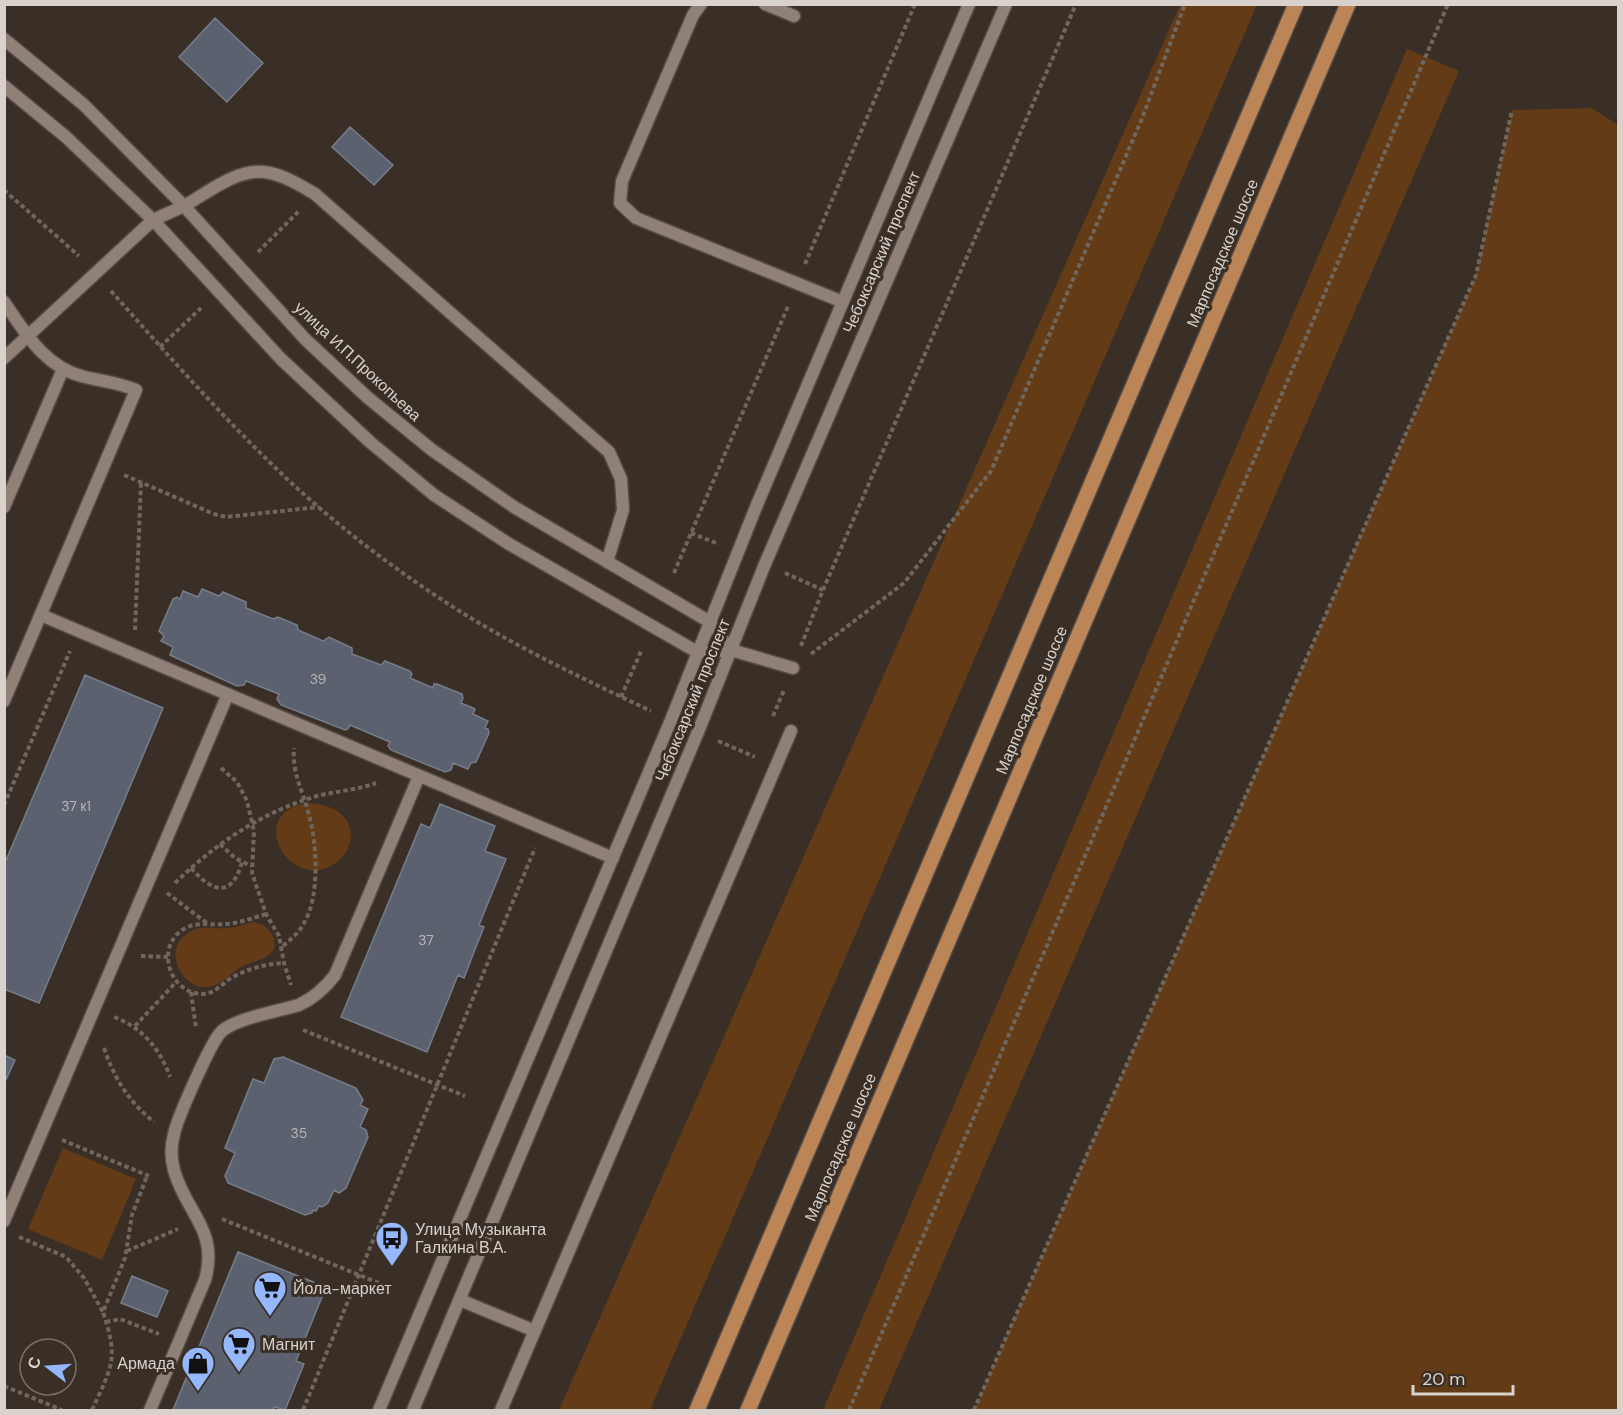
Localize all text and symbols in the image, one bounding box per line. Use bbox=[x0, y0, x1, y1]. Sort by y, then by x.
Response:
street label: Чебоксарский проспект bbox=[838, 167, 925, 336]
street label: Марпосадское шоссе bbox=[1182, 176, 1263, 330]
street label: улица И.П.Прокопьева bbox=[290, 297, 426, 426]
street label: Чебоксарский проспект bbox=[650, 615, 735, 785]
street label: Марпосадское шоссе bbox=[991, 623, 1072, 777]
house number: 39 bbox=[310, 670, 327, 688]
house number: 37 к1 bbox=[61, 797, 91, 815]
house number: 37 bbox=[418, 931, 434, 949]
street label: Марпосадское шоссе bbox=[800, 1070, 881, 1224]
house number: 35 bbox=[291, 1124, 307, 1142]
place label: Улица Музыканта Галкина В.А. bbox=[415, 1219, 546, 1258]
bus stop icon: Улица Музыканта Галкина В.А. bbox=[374, 1220, 410, 1267]
supermarket icon: Йола-маркет bbox=[252, 1270, 288, 1317]
place label: Йола-маркет bbox=[293, 1278, 392, 1299]
supermarket icon: Магнит bbox=[221, 1326, 257, 1373]
place label: Магнит bbox=[262, 1334, 316, 1355]
north arrow bbox=[18, 1337, 78, 1397]
shop icon: Армада bbox=[180, 1345, 216, 1392]
place label: Армада bbox=[117, 1353, 175, 1374]
text: С bbox=[22, 1354, 46, 1371]
scale bar bbox=[1413, 1358, 1514, 1396]
text: 20 m bbox=[1422, 1367, 1465, 1391]

